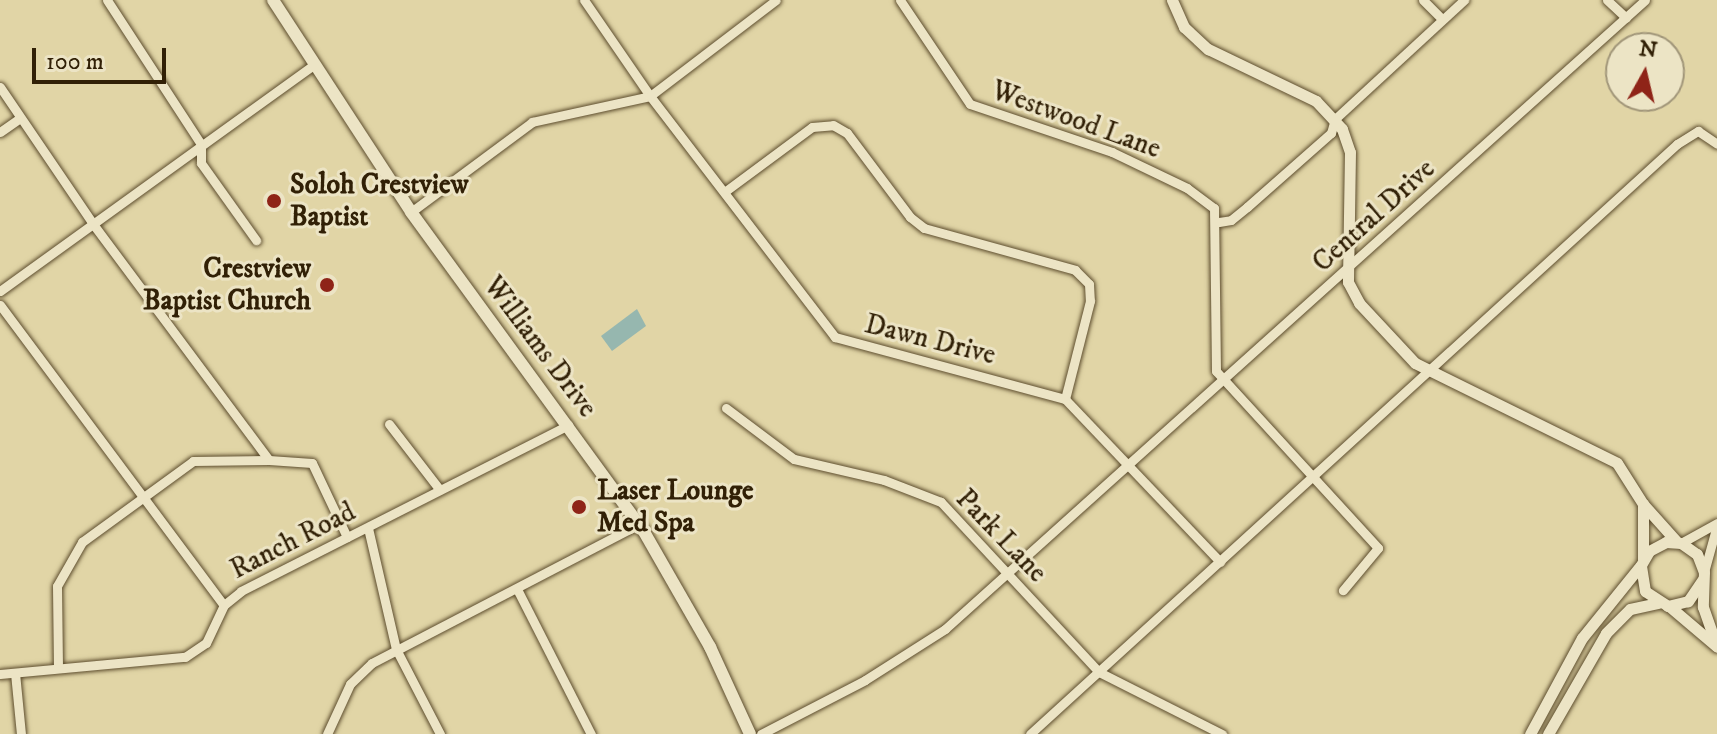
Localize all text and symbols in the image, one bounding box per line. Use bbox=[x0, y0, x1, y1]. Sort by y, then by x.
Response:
scale bar bbox=[36, 32, 170, 82]
north arrow bbox=[1605, 32, 1685, 112]
text: N bbox=[1637, 35, 1659, 64]
text: 100 m bbox=[46, 47, 104, 77]
street label: Westwood Lane bbox=[987, 74, 1165, 166]
street label: Central Drive bbox=[1306, 152, 1442, 280]
place label: Soloh Crestview Baptist bbox=[290, 168, 468, 234]
marker: Soloh Crestview Baptist bbox=[265, 192, 283, 210]
place label: Crestview Baptist Church bbox=[143, 252, 311, 318]
street label: Williams Drive bbox=[476, 270, 604, 424]
marker: Crestview Baptist Church bbox=[318, 276, 336, 294]
street label: Dawn Drive bbox=[861, 308, 999, 372]
place label: Laser Lounge Med Spa bbox=[597, 474, 754, 540]
street label: Park Lane bbox=[948, 482, 1054, 590]
street label: Ranch Road bbox=[225, 495, 361, 587]
marker: Laser Lounge Med Spa bbox=[568, 496, 590, 518]

